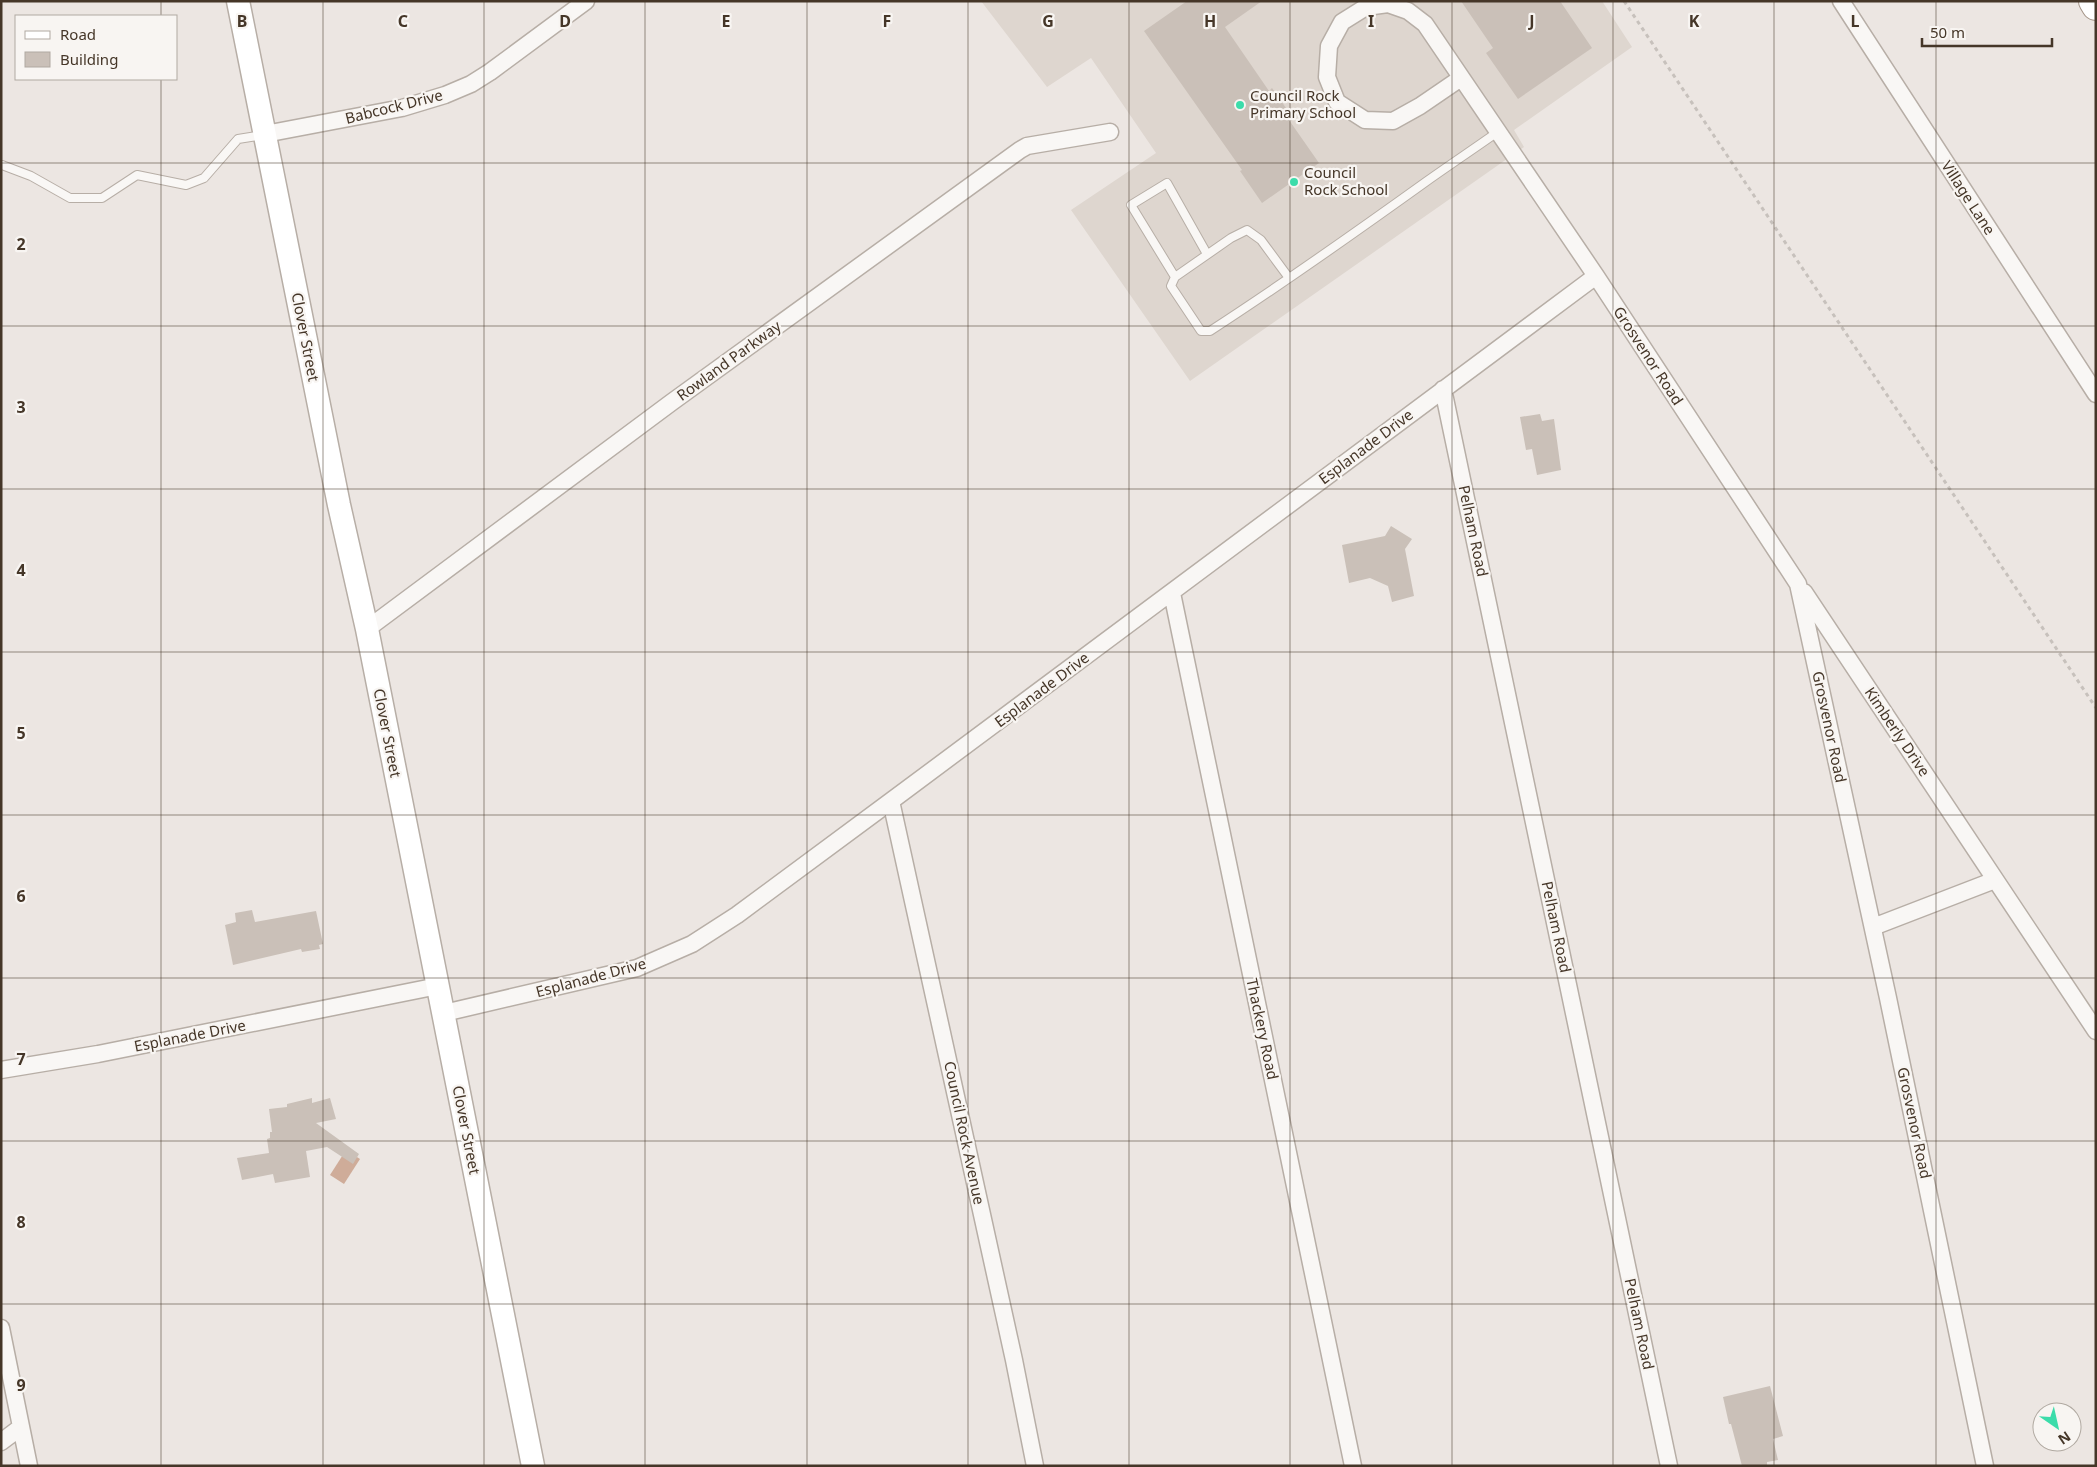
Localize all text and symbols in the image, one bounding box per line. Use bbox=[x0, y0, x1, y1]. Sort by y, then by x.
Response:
text: B bbox=[237, 10, 247, 32]
text: C bbox=[398, 10, 408, 32]
text: D bbox=[559, 10, 571, 32]
text: E bbox=[722, 10, 731, 32]
text: F bbox=[883, 10, 891, 32]
text: G bbox=[1042, 10, 1054, 32]
text: H bbox=[1204, 10, 1216, 32]
text: I bbox=[1368, 10, 1374, 32]
text: J bbox=[1527, 10, 1535, 32]
text: K bbox=[1689, 10, 1700, 32]
text: L bbox=[1851, 10, 1860, 32]
legend bbox=[15, 15, 178, 80]
scale bar bbox=[1922, 15, 2052, 47]
text: 50 m bbox=[1930, 22, 1965, 42]
text: Road bbox=[60, 24, 96, 44]
text: Building bbox=[60, 49, 118, 69]
street label: Babcock Drive bbox=[343, 84, 445, 128]
place label: Council Rock Primary School bbox=[1250, 85, 1356, 122]
marker: Council Rock Primary School bbox=[1234, 99, 1246, 111]
street label: Village Lane bbox=[1937, 157, 2000, 238]
place label: Council Rock School bbox=[1304, 162, 1388, 199]
marker: Council Rock School bbox=[1288, 176, 1300, 188]
text: 2 bbox=[16, 233, 26, 255]
street label: Clover Street bbox=[288, 291, 325, 384]
street label: Grosvenor Road bbox=[1610, 302, 1688, 409]
street label: Rowland Parkway bbox=[672, 315, 785, 405]
text: 3 bbox=[16, 396, 26, 418]
street label: Esplanade Drive bbox=[1314, 404, 1417, 488]
street label: Pelham Road bbox=[1455, 483, 1493, 578]
text: 4 bbox=[16, 559, 26, 581]
street label: Esplanade Drive bbox=[990, 647, 1093, 731]
street label: Grosvenor Road bbox=[1808, 669, 1852, 784]
street label: Kimberly Drive bbox=[1861, 683, 1935, 780]
street label: Clover Street bbox=[370, 687, 407, 780]
text: 5 bbox=[16, 722, 26, 744]
street label: Pelham Road bbox=[1538, 879, 1576, 974]
text: 6 bbox=[16, 885, 26, 907]
street label: Esplanade Drive bbox=[533, 953, 648, 1001]
street label: Thackery Road bbox=[1242, 976, 1284, 1081]
street label: Esplanade Drive bbox=[132, 1014, 247, 1056]
text: 7 bbox=[16, 1048, 26, 1070]
street label: Council Rock Avenue bbox=[940, 1059, 990, 1206]
street label: Grosvenor Road bbox=[1893, 1065, 1937, 1180]
street label: Clover Street bbox=[449, 1084, 486, 1177]
text: 8 bbox=[16, 1211, 26, 1233]
street label: Pelham Road bbox=[1621, 1276, 1659, 1371]
text: 9 bbox=[16, 1374, 26, 1396]
north arrow bbox=[2032, 1402, 2082, 1452]
text: N bbox=[2055, 1427, 2075, 1449]

